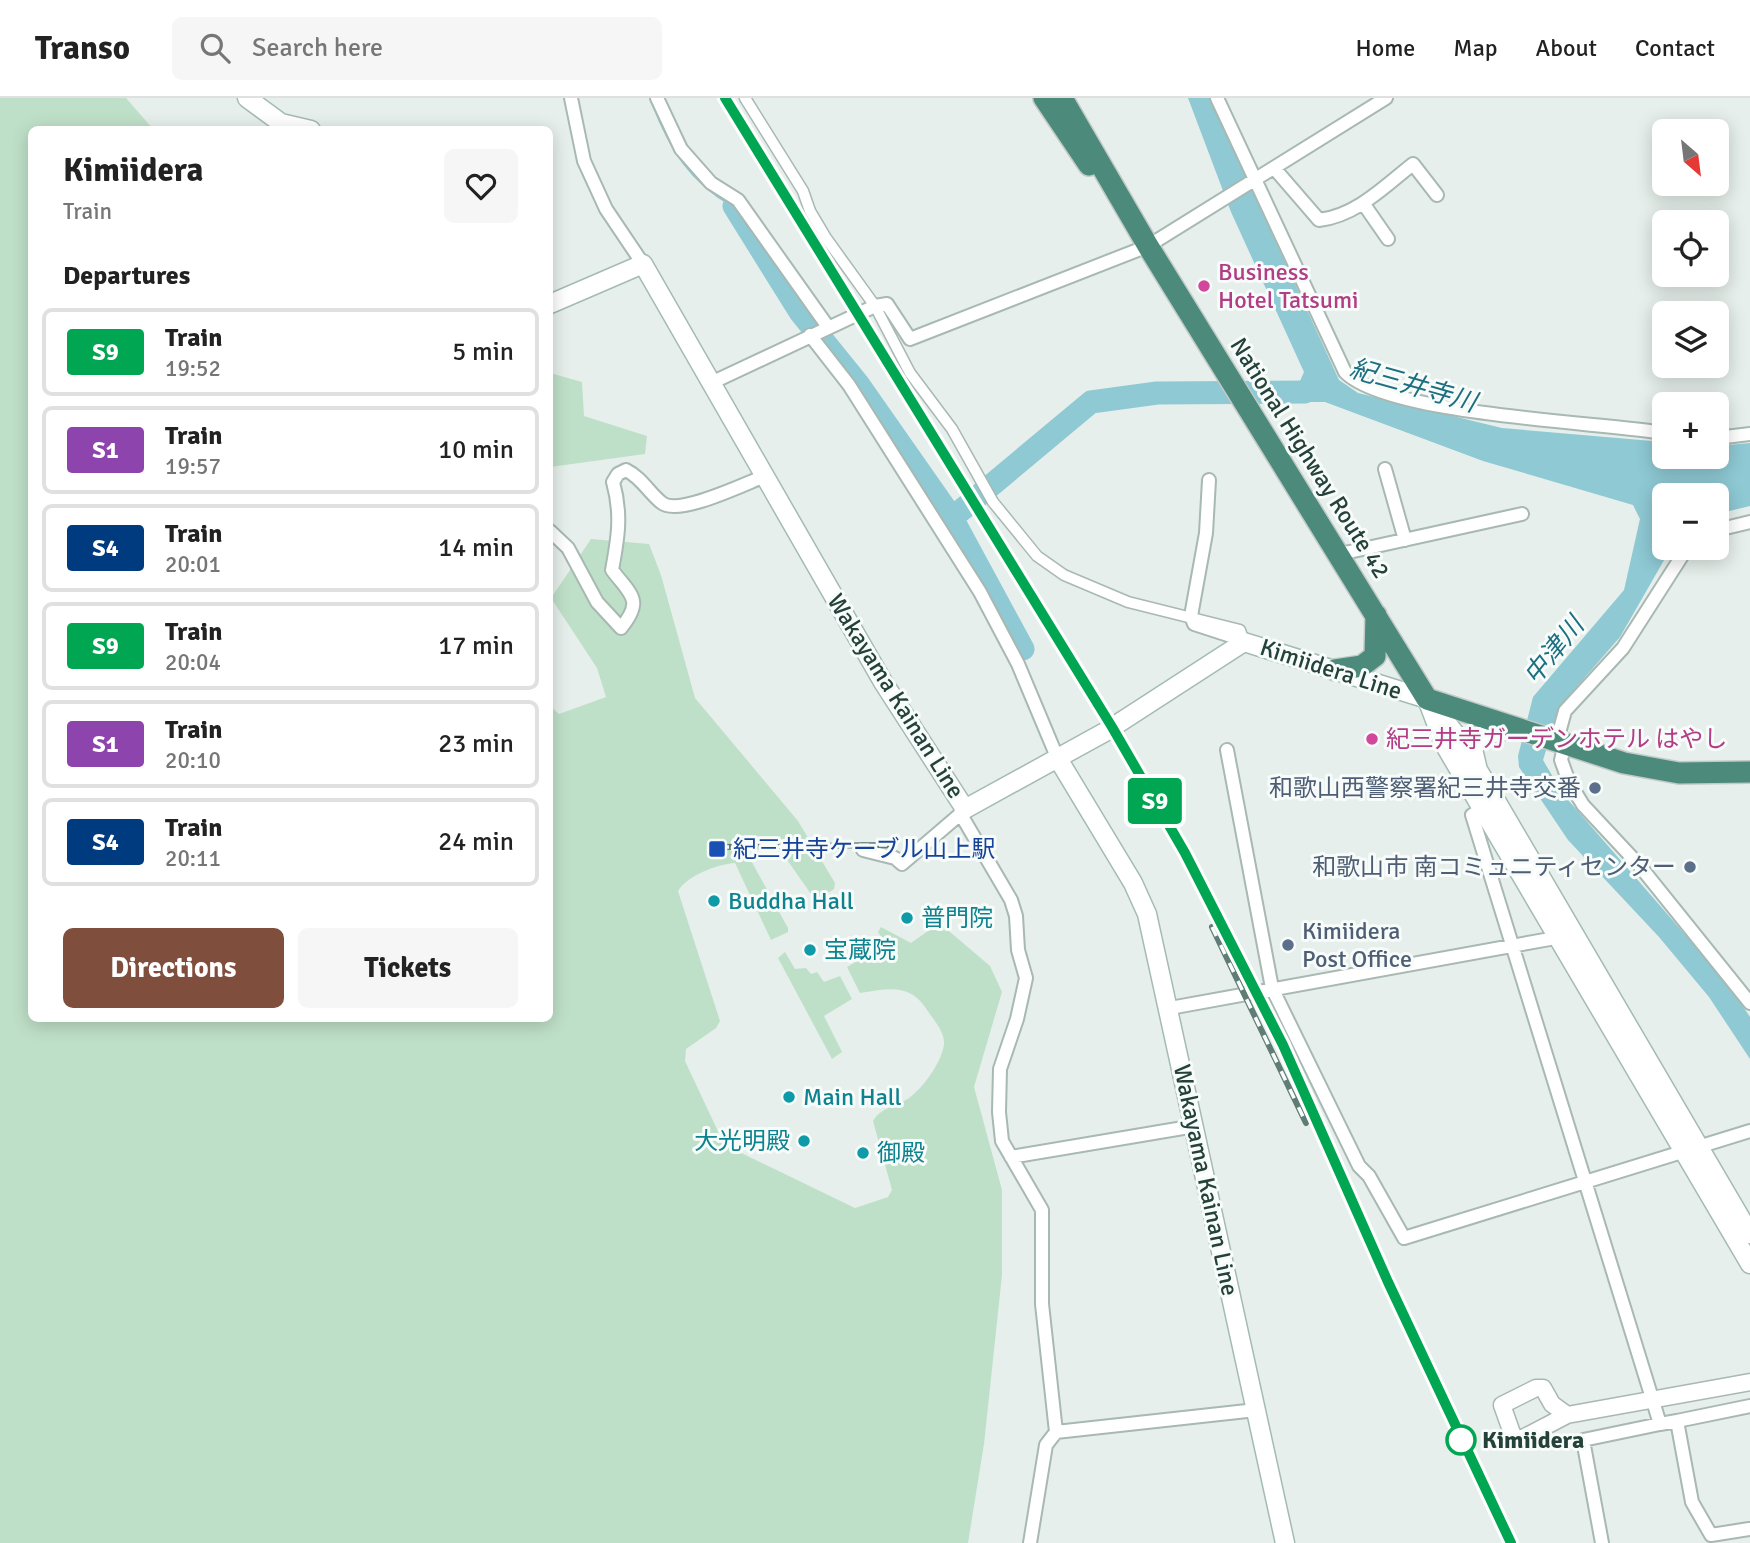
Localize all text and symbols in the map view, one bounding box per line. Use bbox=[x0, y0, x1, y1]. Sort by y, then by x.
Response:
search box bbox=[172, 17, 662, 80]
text: Transo bbox=[35, 28, 130, 69]
icon: search bbox=[196, 29, 234, 67]
text: Search here bbox=[252, 32, 383, 64]
text: Home bbox=[1355, 33, 1415, 63]
text: Map bbox=[1453, 33, 1498, 63]
text: About bbox=[1536, 33, 1597, 63]
text: Contact bbox=[1635, 33, 1715, 63]
north arrow bbox=[1652, 119, 1729, 196]
map controls bbox=[1652, 119, 1729, 560]
button: heart bbox=[444, 149, 518, 223]
text: Kimiidera bbox=[63, 150, 204, 191]
text: Train bbox=[63, 197, 112, 226]
button: locate bbox=[1652, 210, 1729, 287]
place label: Business Hotel Tatsumi bbox=[1218, 257, 1359, 315]
text: Departures bbox=[63, 260, 190, 292]
marker: Business Hotel Tatsumi bbox=[1196, 278, 1212, 294]
button: layers bbox=[1652, 301, 1729, 378]
text: Train bbox=[165, 322, 223, 354]
street label: National Highway Route 42 bbox=[1224, 332, 1396, 584]
text: 5 min bbox=[452, 336, 514, 368]
text: S9 bbox=[92, 337, 119, 367]
water label: 紀三井寺川 bbox=[1346, 353, 1483, 420]
text: 19:52 bbox=[165, 354, 221, 383]
button: + bbox=[1652, 392, 1729, 469]
text: Train bbox=[165, 420, 223, 452]
text: 10 min bbox=[438, 434, 514, 466]
text: S1 bbox=[92, 435, 119, 465]
text: 19:57 bbox=[165, 452, 221, 481]
button: − bbox=[1652, 483, 1729, 560]
text: Train bbox=[165, 518, 223, 550]
text: 14 min bbox=[438, 532, 514, 564]
text: S4 bbox=[92, 533, 119, 563]
text: 20:01 bbox=[165, 550, 221, 579]
street label: Wakayama Kainan Line bbox=[821, 588, 971, 804]
water label: 中津川 bbox=[1517, 608, 1593, 691]
text: Train bbox=[165, 616, 223, 648]
text: 17 min bbox=[438, 630, 514, 662]
text: S9 bbox=[92, 631, 119, 661]
street label: Kimiidera Line bbox=[1256, 632, 1406, 706]
text: 20:04 bbox=[165, 648, 221, 677]
text: Train bbox=[165, 714, 223, 746]
place label: 紀三井寺ガーデンホテル はやし bbox=[1386, 724, 1727, 754]
text: 23 min bbox=[438, 728, 514, 760]
text: S1 bbox=[92, 729, 119, 759]
marker: 紀三井寺ガーデンホテル はやし bbox=[1364, 731, 1380, 747]
text: 20:10 bbox=[165, 746, 221, 775]
place label: 和歌山西警察署紀三井寺交番 bbox=[1269, 773, 1581, 803]
line badge: S9 bbox=[1124, 778, 1186, 824]
marker: 和歌山西警察署紀三井寺交番 bbox=[1587, 780, 1603, 796]
text: S9 bbox=[1142, 786, 1168, 816]
text: Train bbox=[165, 812, 223, 844]
text: 24 min bbox=[438, 826, 514, 858]
text: S4 bbox=[92, 827, 119, 857]
place label: 紀三井寺ケーブル山上駅 bbox=[733, 834, 996, 864]
marker: 紀三井寺ケーブル山上駅 bbox=[707, 839, 727, 859]
text: 20:11 bbox=[165, 844, 221, 873]
place label: 和歌山市 南コミュニティセンター bbox=[1312, 852, 1676, 882]
marker: 和歌山市 南コミュニティセンター bbox=[1682, 859, 1698, 875]
place label: Buddha Hall bbox=[728, 886, 854, 916]
marker: Buddha Hall bbox=[706, 893, 722, 909]
place label: 普門院 bbox=[921, 903, 993, 933]
marker: 普門院 bbox=[899, 910, 915, 926]
place label: Kimiidera Post Office bbox=[1302, 916, 1412, 974]
button: Directions bbox=[63, 928, 284, 1008]
button: Tickets bbox=[298, 928, 518, 1008]
place label: 宝蔵院 bbox=[824, 935, 896, 965]
marker: Kimiidera Post Office bbox=[1280, 937, 1296, 953]
marker: 宝蔵院 bbox=[802, 942, 818, 958]
street label: Wakayama Kainan Line bbox=[1167, 1062, 1245, 1298]
place label: Main Hall bbox=[803, 1082, 902, 1112]
marker: Main Hall bbox=[781, 1089, 797, 1105]
place label: 大光明殿 bbox=[694, 1126, 790, 1156]
marker: 大光明殿 bbox=[796, 1133, 812, 1149]
place label: 御殿 bbox=[877, 1138, 925, 1168]
marker: 御殿 bbox=[855, 1145, 871, 1161]
marker: Kimiidera bbox=[1446, 1425, 1476, 1455]
place label: Kimiidera bbox=[1482, 1425, 1584, 1455]

